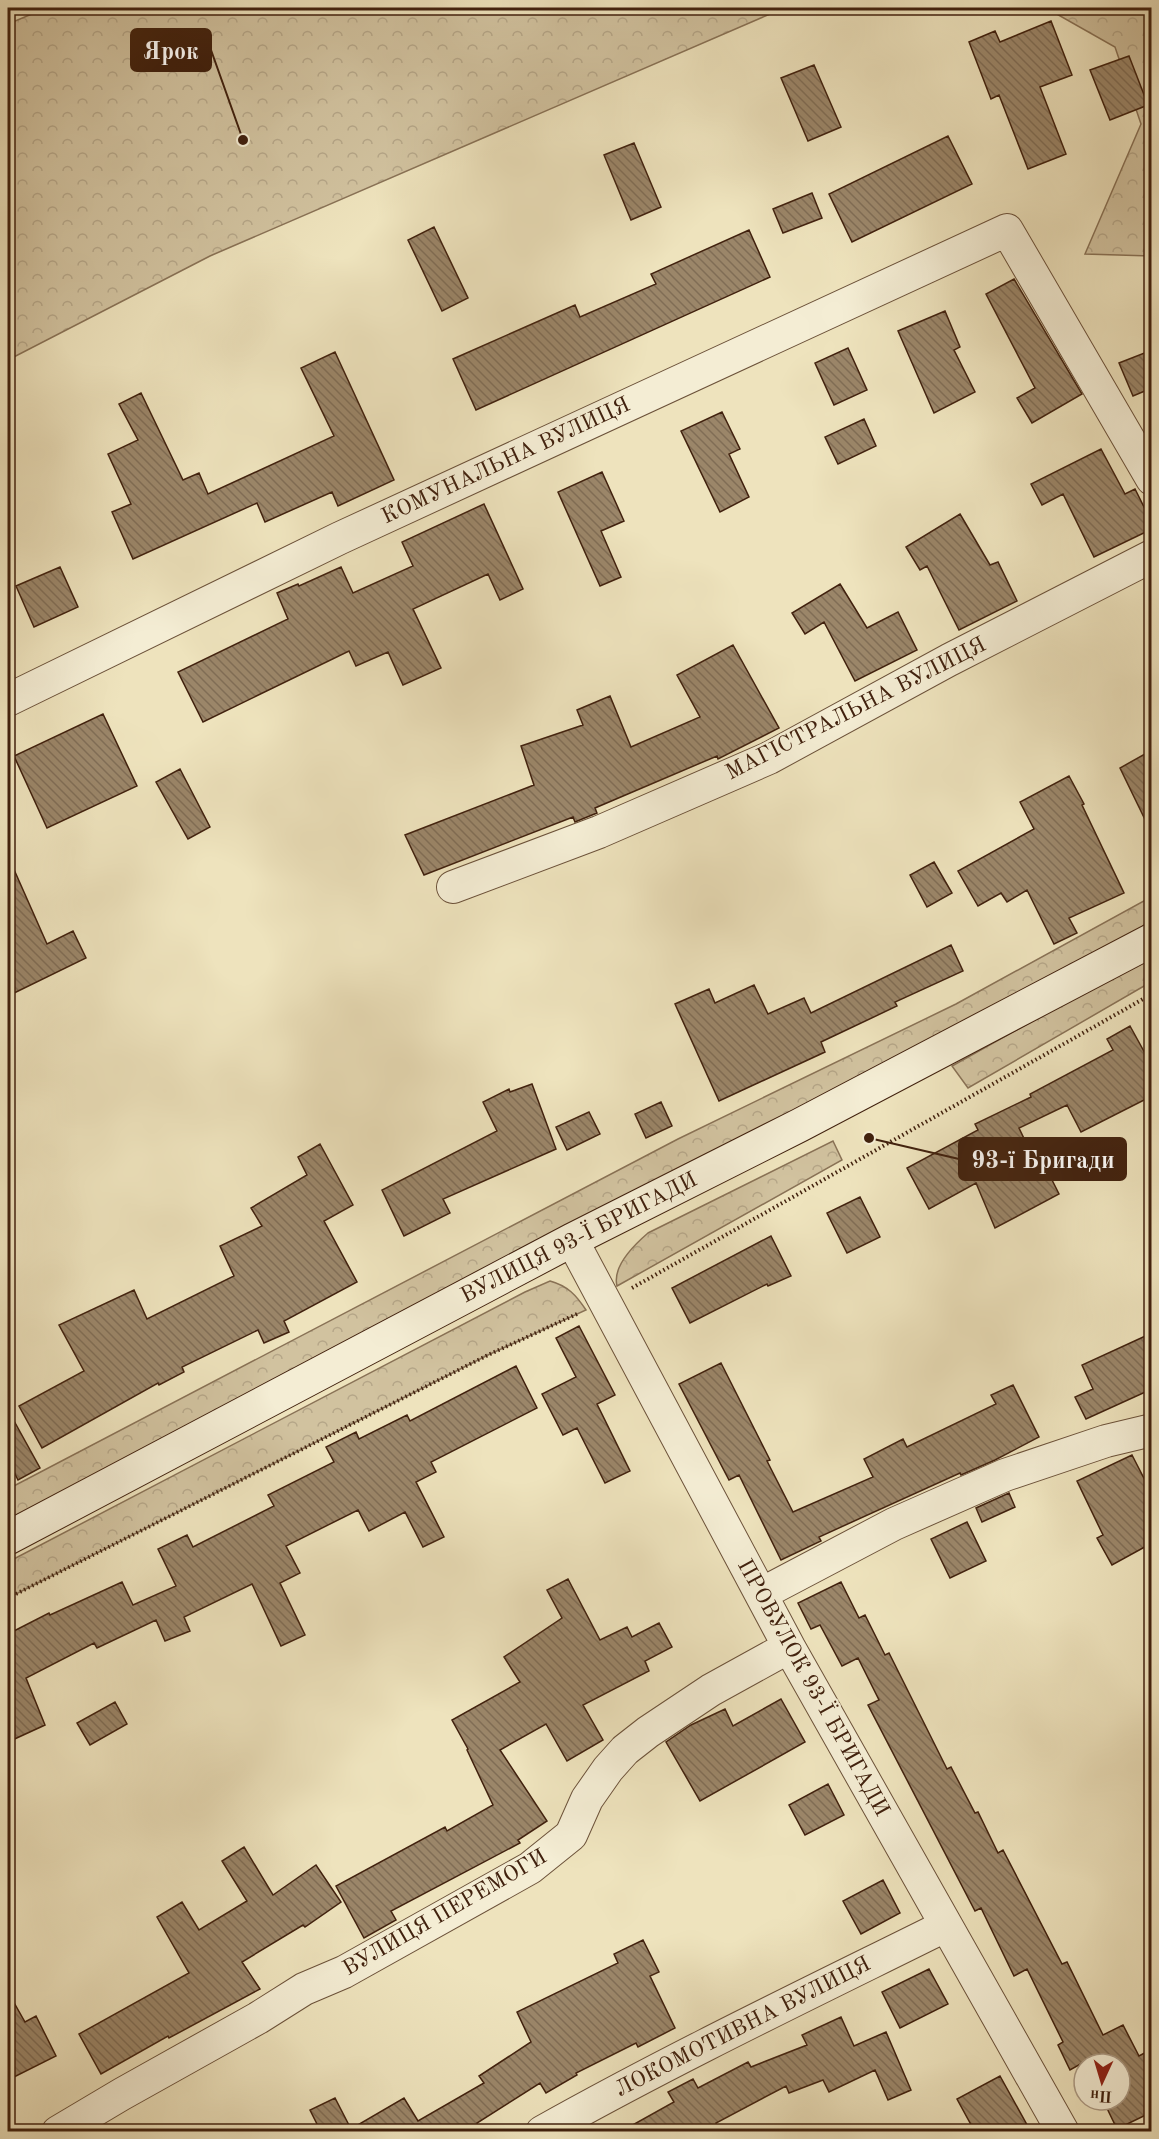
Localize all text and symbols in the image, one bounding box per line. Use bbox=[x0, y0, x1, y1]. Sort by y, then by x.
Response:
callout: Ярок bbox=[131, 29, 211, 71]
text: Ярок bbox=[143, 41, 199, 65]
street label: КОМУНАЛЬНА ВУЛИЦЯ bbox=[378, 394, 634, 528]
street label: МАГІСТРАЛЬНА ВУЛИЦЯ bbox=[722, 634, 990, 784]
callout: 93-ї Бригади bbox=[959, 1138, 1126, 1180]
text: 93-ї Бригади bbox=[971, 1150, 1115, 1174]
street label: ВУЛИЦЯ 93-Ї БРИГАДИ bbox=[456, 1166, 701, 1307]
street label: ПРОВУЛОК 93-Ї БРИГАДИ bbox=[733, 1554, 896, 1820]
street label: ВУЛИЦЯ ПЕРЕМОГИ bbox=[339, 1846, 551, 1980]
street label: ЛОКОМОТИВНА ВУЛИЦЯ bbox=[612, 1953, 874, 2101]
north arrow bbox=[1072, 2052, 1132, 2112]
text: Пн bbox=[1090, 2086, 1113, 2104]

